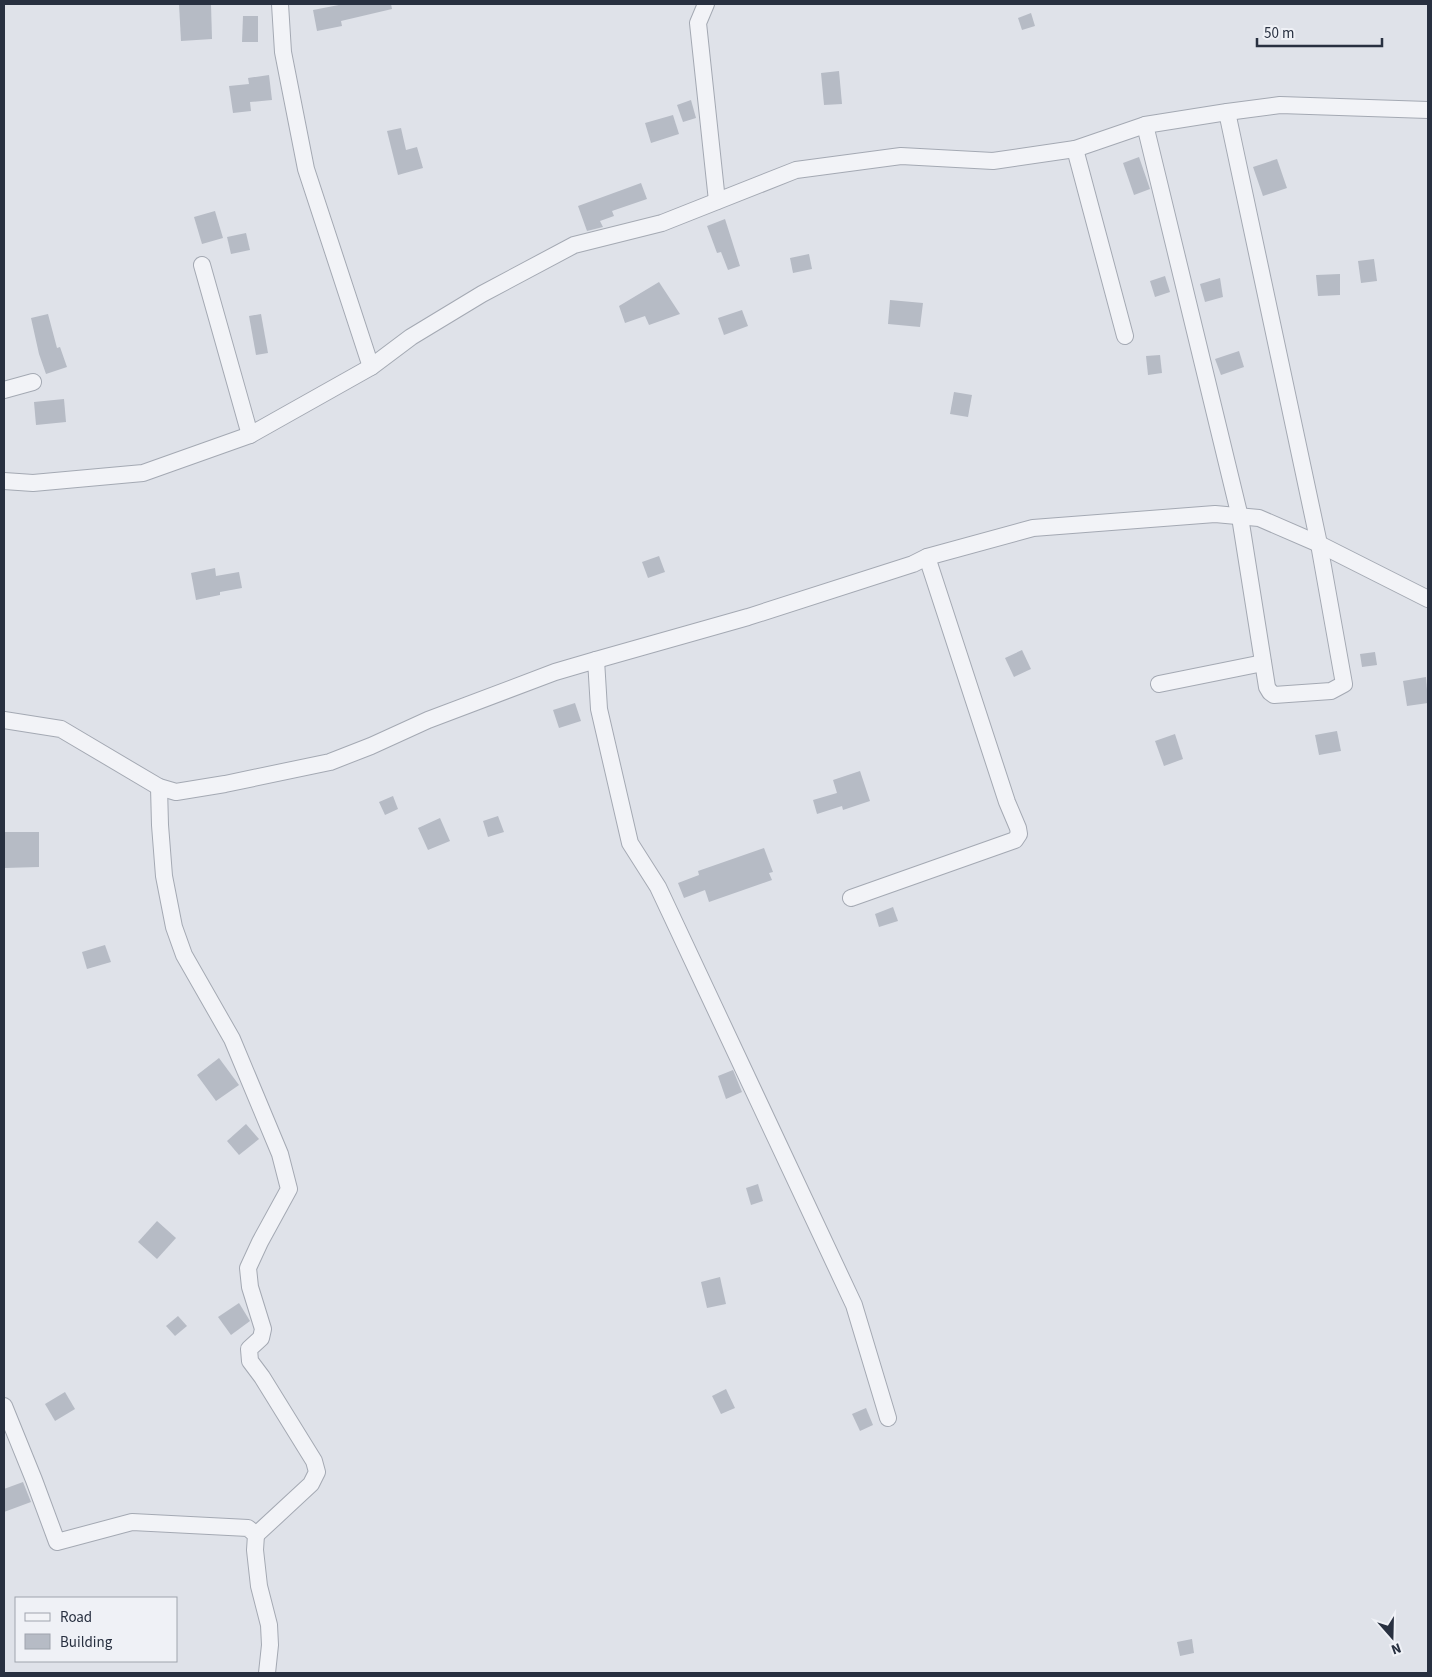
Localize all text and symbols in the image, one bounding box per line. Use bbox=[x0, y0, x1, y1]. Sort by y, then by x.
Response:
scale bar bbox=[1257, 15, 1382, 47]
text: 50 m bbox=[1264, 23, 1294, 44]
legend bbox=[15, 1597, 178, 1662]
text: Road bbox=[60, 1607, 92, 1628]
north arrow bbox=[1367, 1612, 1417, 1662]
text: Building bbox=[60, 1632, 113, 1653]
text: N bbox=[1388, 1637, 1404, 1659]

